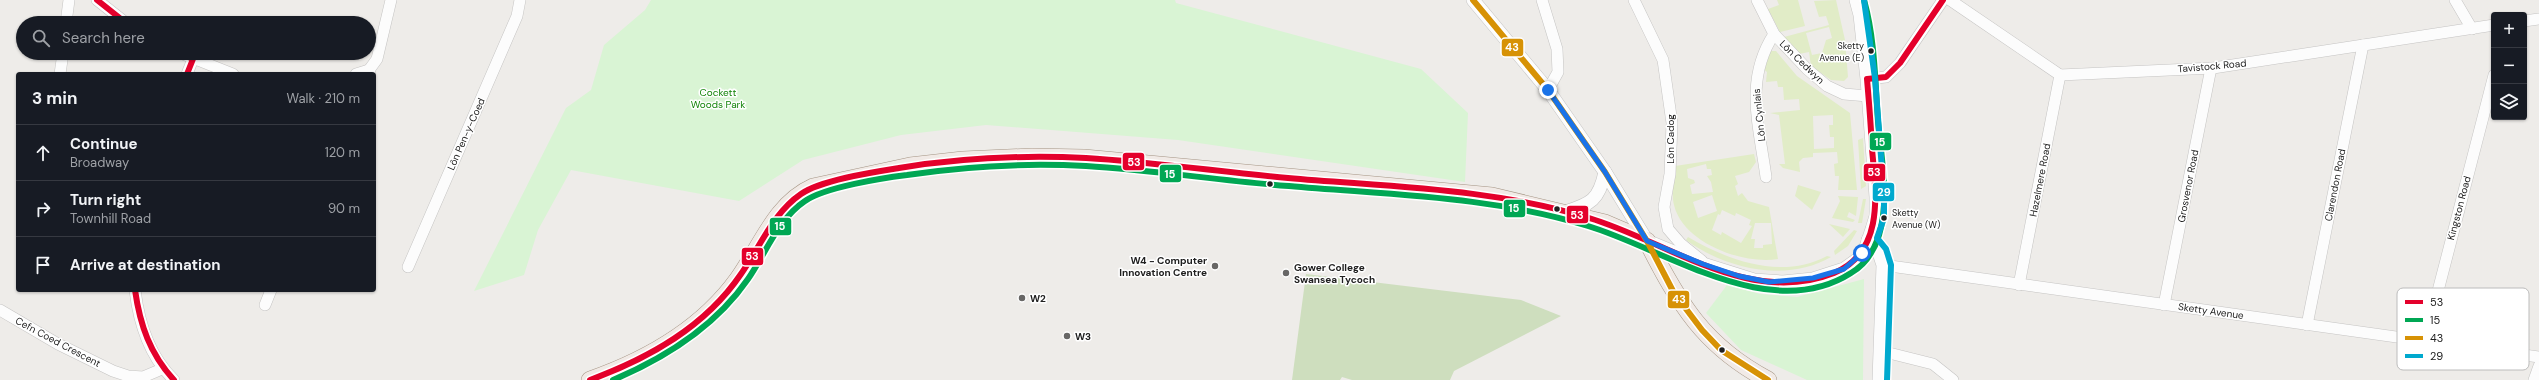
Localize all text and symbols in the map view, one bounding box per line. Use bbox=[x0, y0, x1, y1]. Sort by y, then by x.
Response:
map controls bbox=[2491, 12, 2527, 120]
button: + bbox=[2491, 12, 2527, 48]
search box bbox=[16, 16, 376, 60]
icon: search bbox=[30, 27, 52, 49]
text: Search here bbox=[62, 28, 145, 48]
street label: Lôn Cedwyn bbox=[1777, 37, 1827, 87]
line badge: 43 bbox=[1501, 38, 1524, 57]
text: 43 bbox=[1505, 40, 1519, 54]
place label: Sketty Avenue (E) bbox=[1819, 40, 1864, 64]
marker: Sketty Avenue (E) bbox=[1866, 46, 1876, 56]
button: − bbox=[2491, 48, 2527, 84]
street label: Tavistock Road bbox=[2177, 57, 2247, 75]
route end bbox=[1539, 81, 1557, 99]
button: layers bbox=[2491, 84, 2527, 120]
park label: Cockett Woods Park bbox=[691, 86, 745, 111]
text: 3 min bbox=[32, 87, 77, 109]
street label: Lôn Cynlais bbox=[1750, 88, 1768, 142]
text: Walk · 210 m bbox=[287, 90, 360, 107]
street label: Lôn Pen-y-Coed bbox=[444, 96, 488, 172]
street label: Lôn Cadog bbox=[1664, 114, 1677, 164]
line badge: 15 bbox=[1869, 132, 1892, 151]
text: Continue bbox=[70, 134, 138, 154]
text: 15 bbox=[1875, 135, 1886, 149]
icon: ahead bbox=[32, 142, 54, 164]
street label: Hazelmere Road bbox=[2027, 142, 2053, 218]
text: 120 m bbox=[325, 144, 360, 161]
street label: Clarendon Road bbox=[2322, 148, 2348, 222]
street label: Grosvenor Road bbox=[2175, 149, 2201, 223]
line badge: 53 bbox=[1122, 152, 1145, 171]
text: Broadway bbox=[70, 154, 129, 171]
text: 53 bbox=[1127, 155, 1141, 169]
line badge: 53 bbox=[1863, 163, 1886, 182]
line badge: 15 bbox=[1159, 164, 1182, 183]
text: 53 bbox=[1867, 165, 1881, 179]
text: 15 bbox=[1165, 167, 1176, 181]
street label: Kingston Road bbox=[2444, 175, 2474, 241]
unlabelled marker bbox=[1265, 179, 1275, 189]
line badge: 29 bbox=[1872, 182, 1895, 202]
text: 29 bbox=[1877, 185, 1891, 199]
text: Turn right bbox=[70, 190, 141, 210]
icon: right bbox=[32, 198, 54, 220]
line badge: 15 bbox=[1503, 199, 1526, 218]
text: 90 m bbox=[328, 200, 360, 217]
text: 15 bbox=[1509, 201, 1520, 215]
unlabelled marker bbox=[1552, 204, 1562, 214]
line badge: 53 bbox=[1566, 205, 1589, 224]
place label: Sketty Avenue (W) bbox=[1892, 207, 1940, 231]
text: 53 bbox=[1570, 208, 1584, 222]
text: Townhill Road bbox=[70, 210, 151, 227]
marker: Sketty Avenue (W) bbox=[1879, 213, 1889, 223]
line badge: 15 bbox=[769, 217, 792, 236]
text: 15 bbox=[775, 219, 786, 233]
route start bbox=[1853, 244, 1871, 262]
line badge: 53 bbox=[741, 247, 764, 266]
text: 53 bbox=[745, 249, 759, 263]
icon: arrive bbox=[32, 254, 54, 276]
place label: W4 - Computer Innovation Centre bbox=[1119, 254, 1207, 279]
text: Arrive at destination bbox=[70, 255, 221, 275]
marker: W4 - Computer Innovation Centre bbox=[1210, 261, 1220, 271]
place label: Gower College Swansea Tycoch bbox=[1294, 261, 1375, 286]
marker: Gower College Swansea Tycoch bbox=[1281, 268, 1291, 278]
legend bbox=[2397, 288, 2529, 370]
line badge: 43 bbox=[1667, 290, 1690, 309]
place label: W2 bbox=[1030, 292, 1046, 305]
text: 43 bbox=[1672, 292, 1686, 306]
marker: W2 bbox=[1017, 293, 1027, 303]
text: 53 bbox=[2430, 295, 2443, 309]
street label: Sketty Avenue bbox=[2177, 300, 2245, 322]
text: 15 bbox=[2430, 313, 2440, 327]
street label: Cefn Coed Crescent bbox=[13, 314, 103, 370]
place label: W3 bbox=[1075, 330, 1091, 343]
marker: W3 bbox=[1062, 331, 1072, 341]
text: 43 bbox=[2430, 331, 2443, 345]
unlabelled marker bbox=[1717, 345, 1727, 355]
text: 29 bbox=[2430, 349, 2443, 363]

